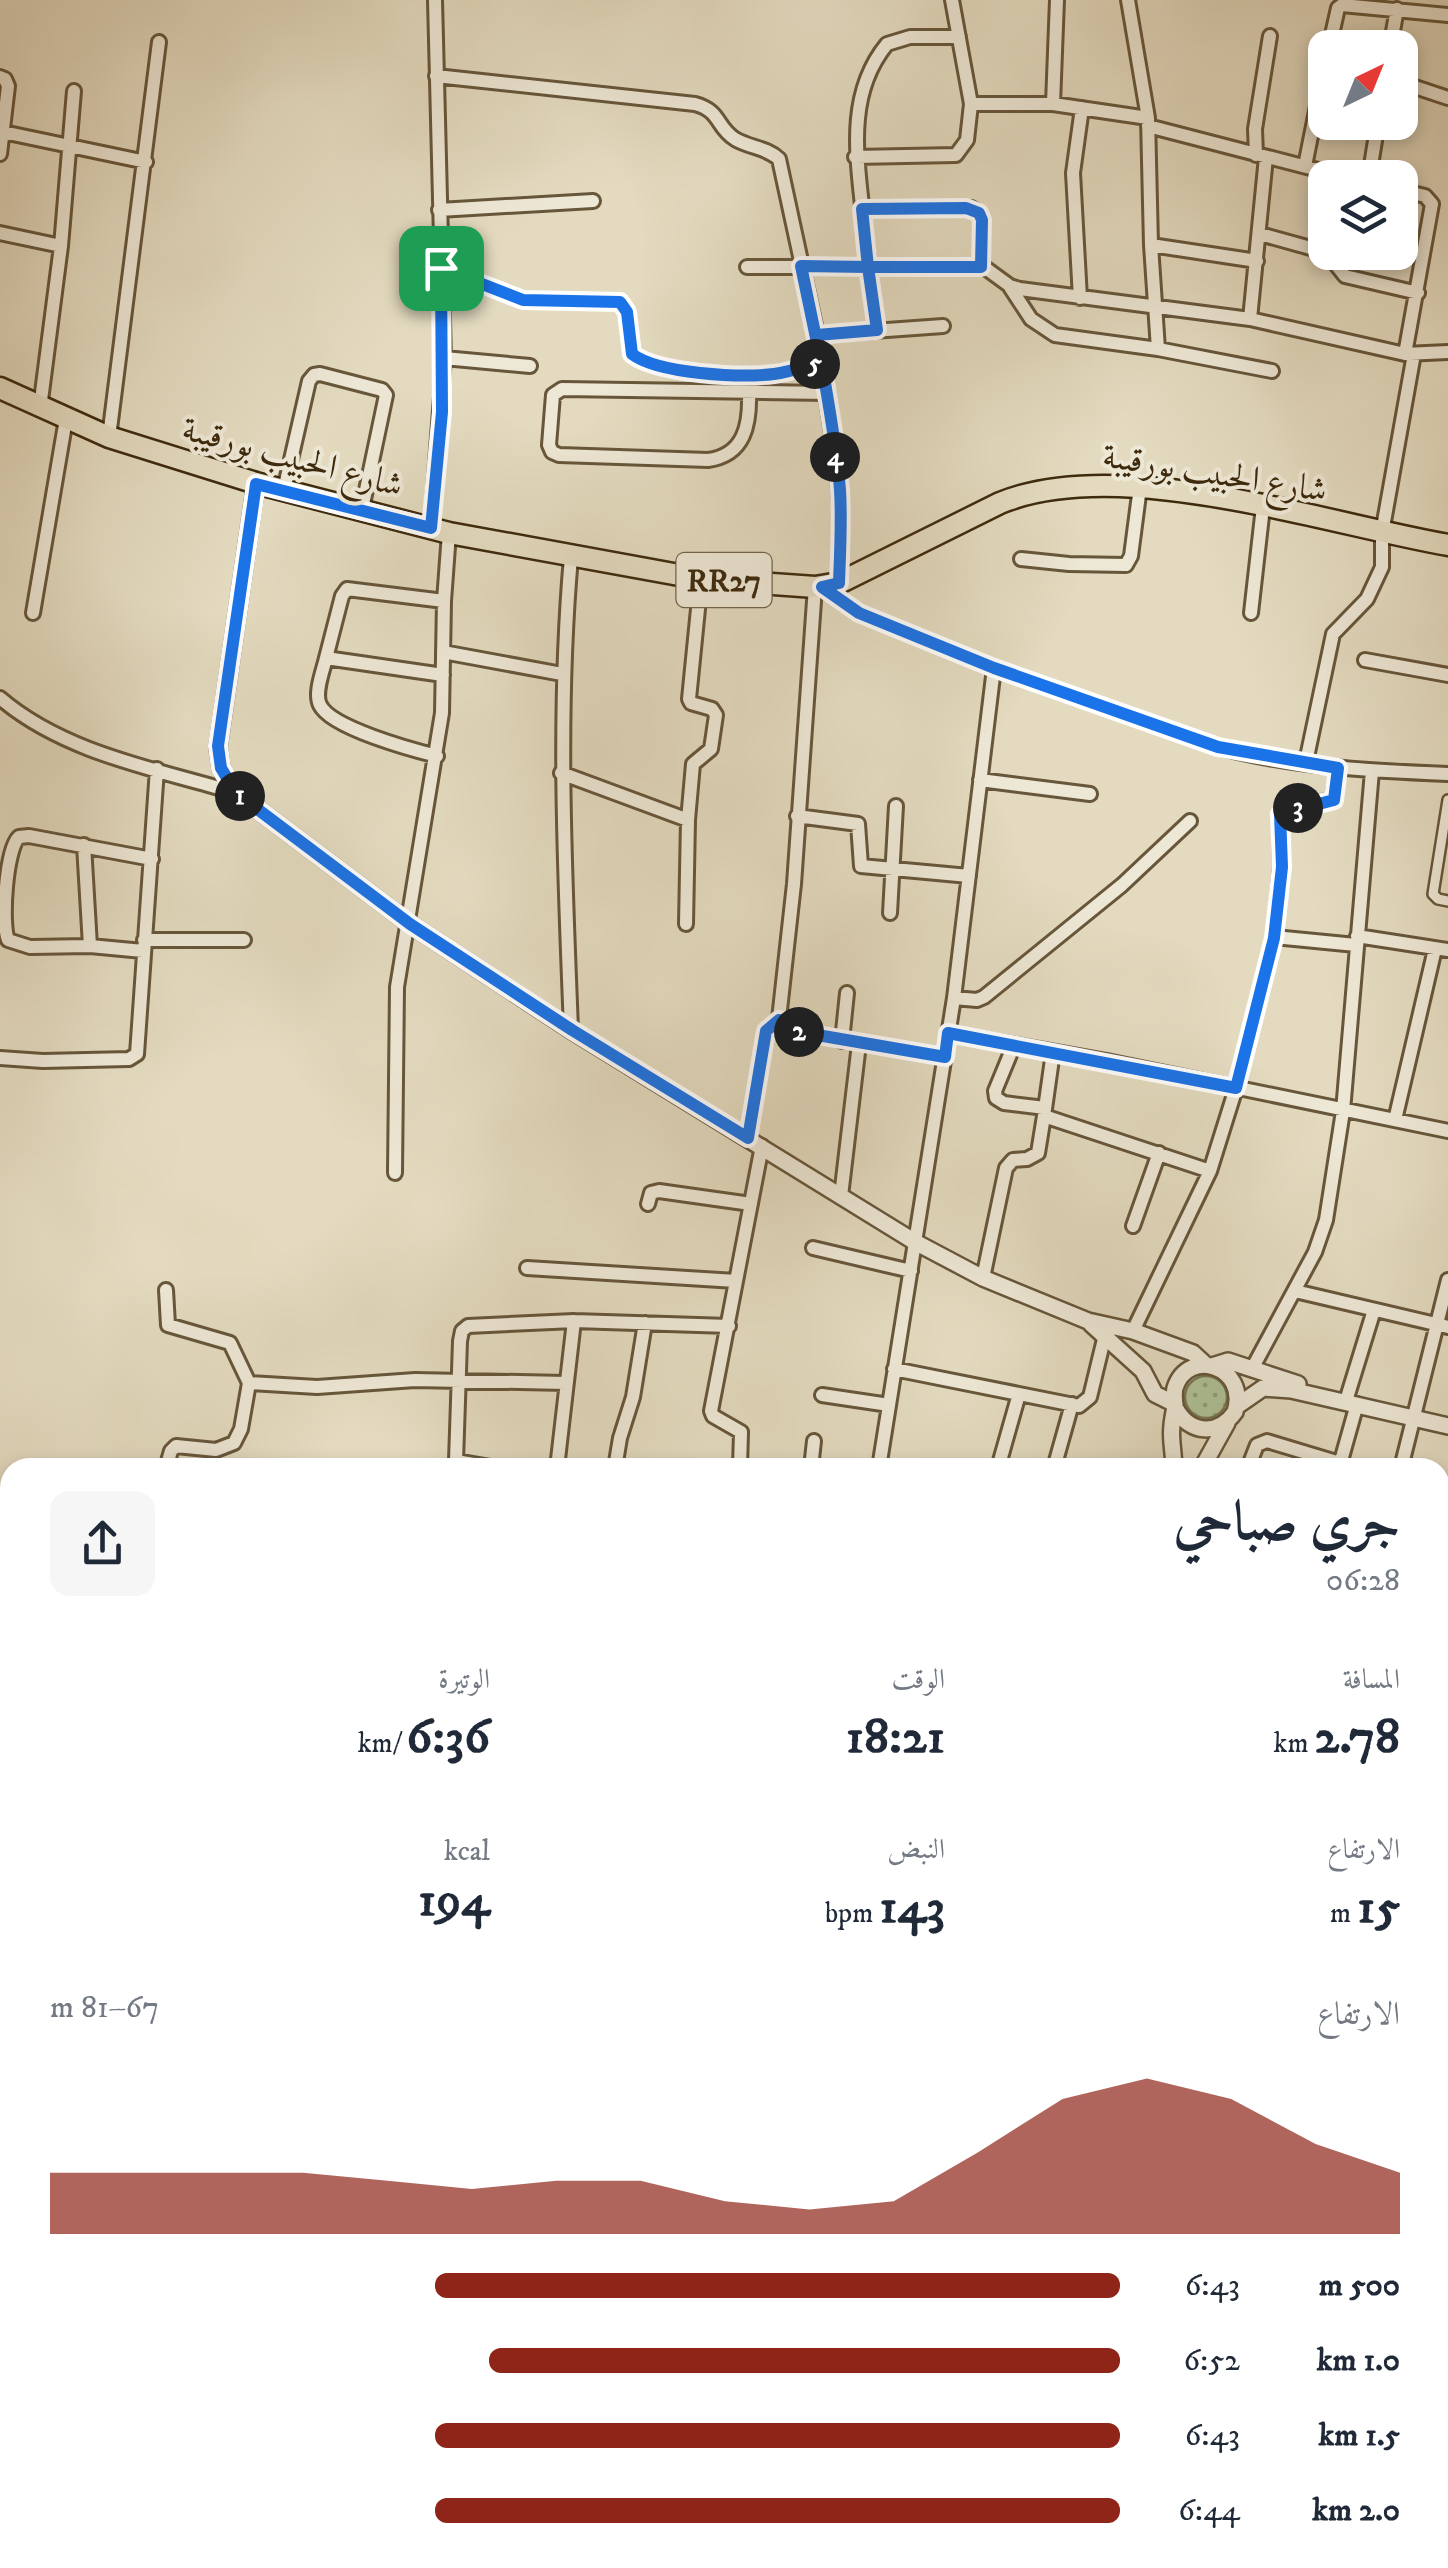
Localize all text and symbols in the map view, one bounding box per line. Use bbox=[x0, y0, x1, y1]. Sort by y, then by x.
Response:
north arrow bbox=[1308, 30, 1418, 140]
map controls bbox=[1308, 30, 1418, 270]
button: layers bbox=[1308, 160, 1418, 270]
pin bbox=[399, 226, 484, 311]
icon: arrive bbox=[414, 241, 469, 296]
pin: 5 bbox=[790, 339, 840, 389]
text: 5 bbox=[808, 346, 822, 381]
street label: شارع الحبيب بورقيبة bbox=[176, 407, 408, 513]
pin: 4 bbox=[810, 432, 860, 482]
street label: شارع الحبيب بورقيبة bbox=[1098, 435, 1330, 518]
text: 4 bbox=[827, 439, 843, 474]
road number: RR27 bbox=[676, 553, 772, 607]
pin: 1 bbox=[215, 771, 265, 821]
text: 1 bbox=[235, 778, 245, 813]
pin: 3 bbox=[1273, 783, 1323, 833]
text: 3 bbox=[1293, 790, 1303, 825]
pin: 2 bbox=[774, 1007, 824, 1057]
text: 2 bbox=[792, 1014, 806, 1049]
text: جري صباحي bbox=[1173, 1489, 1400, 1558]
button: share bbox=[50, 1491, 155, 1596]
text: 06:28 bbox=[1326, 1561, 1400, 1601]
text: الوتيرة bbox=[438, 1662, 490, 1697]
text: الوقت bbox=[891, 1662, 945, 1697]
text: المسافة bbox=[1343, 1662, 1400, 1697]
text: 6:36 bbox=[406, 1706, 490, 1769]
text: 18:21 bbox=[846, 1706, 945, 1769]
text: 2.78 bbox=[1314, 1706, 1400, 1769]
text: /km bbox=[358, 1726, 406, 1761]
text: km bbox=[1274, 1726, 1314, 1761]
text: النبض bbox=[887, 1832, 945, 1867]
text: الارتفاع bbox=[1327, 1832, 1400, 1867]
text: kcal bbox=[444, 1834, 490, 1869]
text: 194 bbox=[418, 1869, 490, 1932]
text: 143 bbox=[879, 1876, 945, 1939]
text: 15 bbox=[1357, 1876, 1400, 1939]
text: bpm bbox=[825, 1896, 879, 1931]
text: m bbox=[1330, 1896, 1357, 1931]
text: 67–81 m bbox=[50, 1988, 159, 2028]
text: الارتفاع bbox=[1317, 1995, 1400, 2035]
text: 6:43 bbox=[1185, 2266, 1240, 2306]
text: 500 m bbox=[1319, 2266, 1400, 2306]
text: 6:52 bbox=[1183, 2341, 1240, 2381]
text: 1.0 km bbox=[1317, 2341, 1400, 2381]
text: 6:43 bbox=[1185, 2416, 1240, 2456]
text: 1.5 km bbox=[1318, 2416, 1400, 2456]
text: 6:44 bbox=[1178, 2491, 1240, 2531]
text: 2.0 km bbox=[1312, 2491, 1400, 2531]

